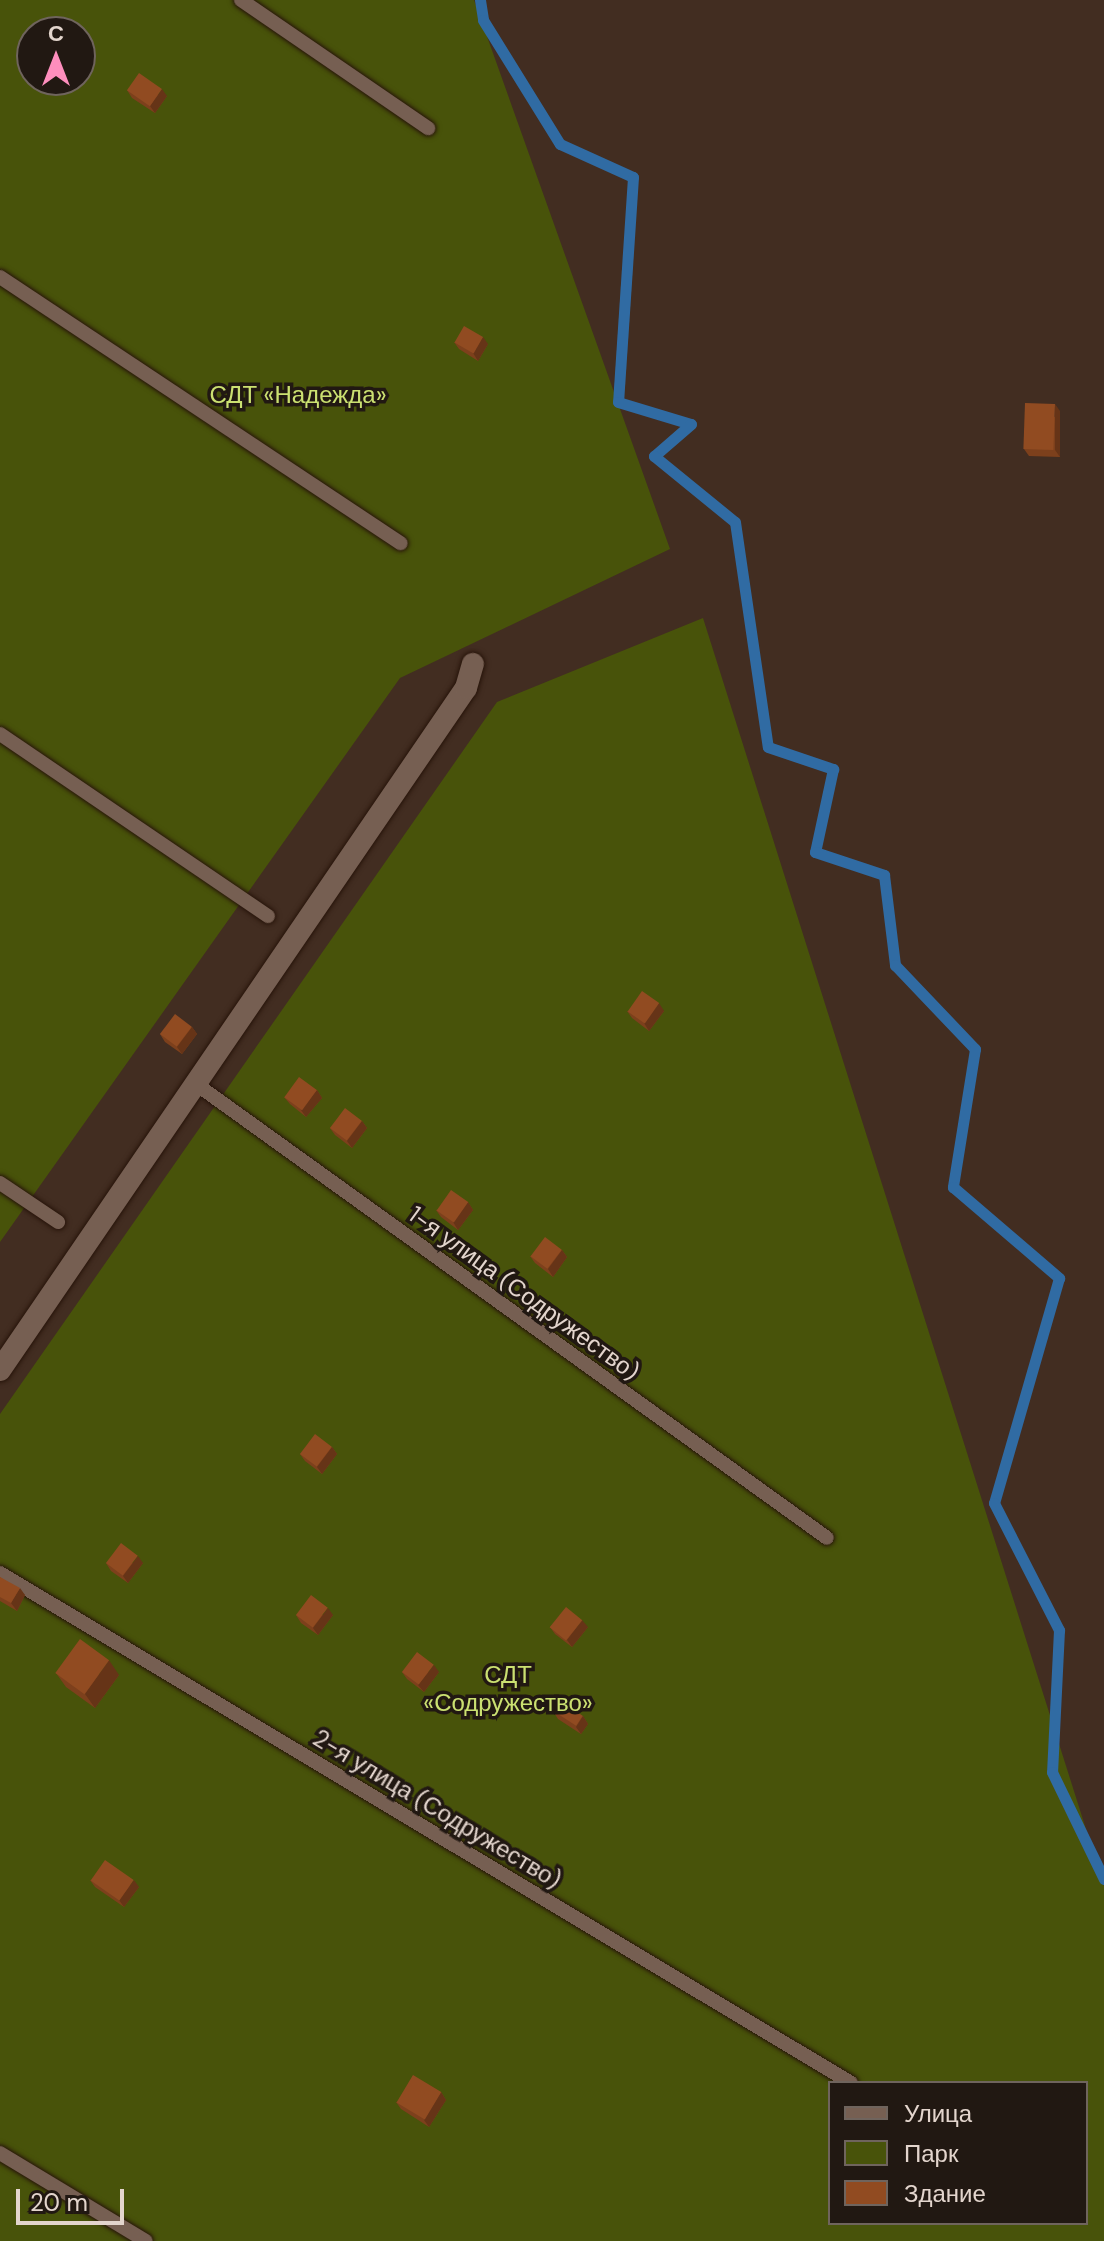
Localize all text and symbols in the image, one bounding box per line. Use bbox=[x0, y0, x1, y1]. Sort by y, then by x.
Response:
north arrow bbox=[16, 16, 96, 96]
text: С bbox=[48, 19, 64, 48]
park label: СДТ «Надежда» bbox=[210, 381, 386, 409]
street label: 1-я улица (Содружество) bbox=[403, 1200, 645, 1386]
park label: СДТ «Содружество» bbox=[423, 1661, 593, 1717]
street label: 2-я улица (Содружество) bbox=[308, 1723, 566, 1895]
legend bbox=[828, 2081, 1088, 2225]
text: Улица bbox=[904, 2098, 972, 2129]
text: Парк bbox=[904, 2138, 958, 2169]
scale bar bbox=[20, 2173, 128, 2223]
text: Здание bbox=[904, 2178, 986, 2209]
text: 20 m bbox=[30, 2187, 88, 2218]

